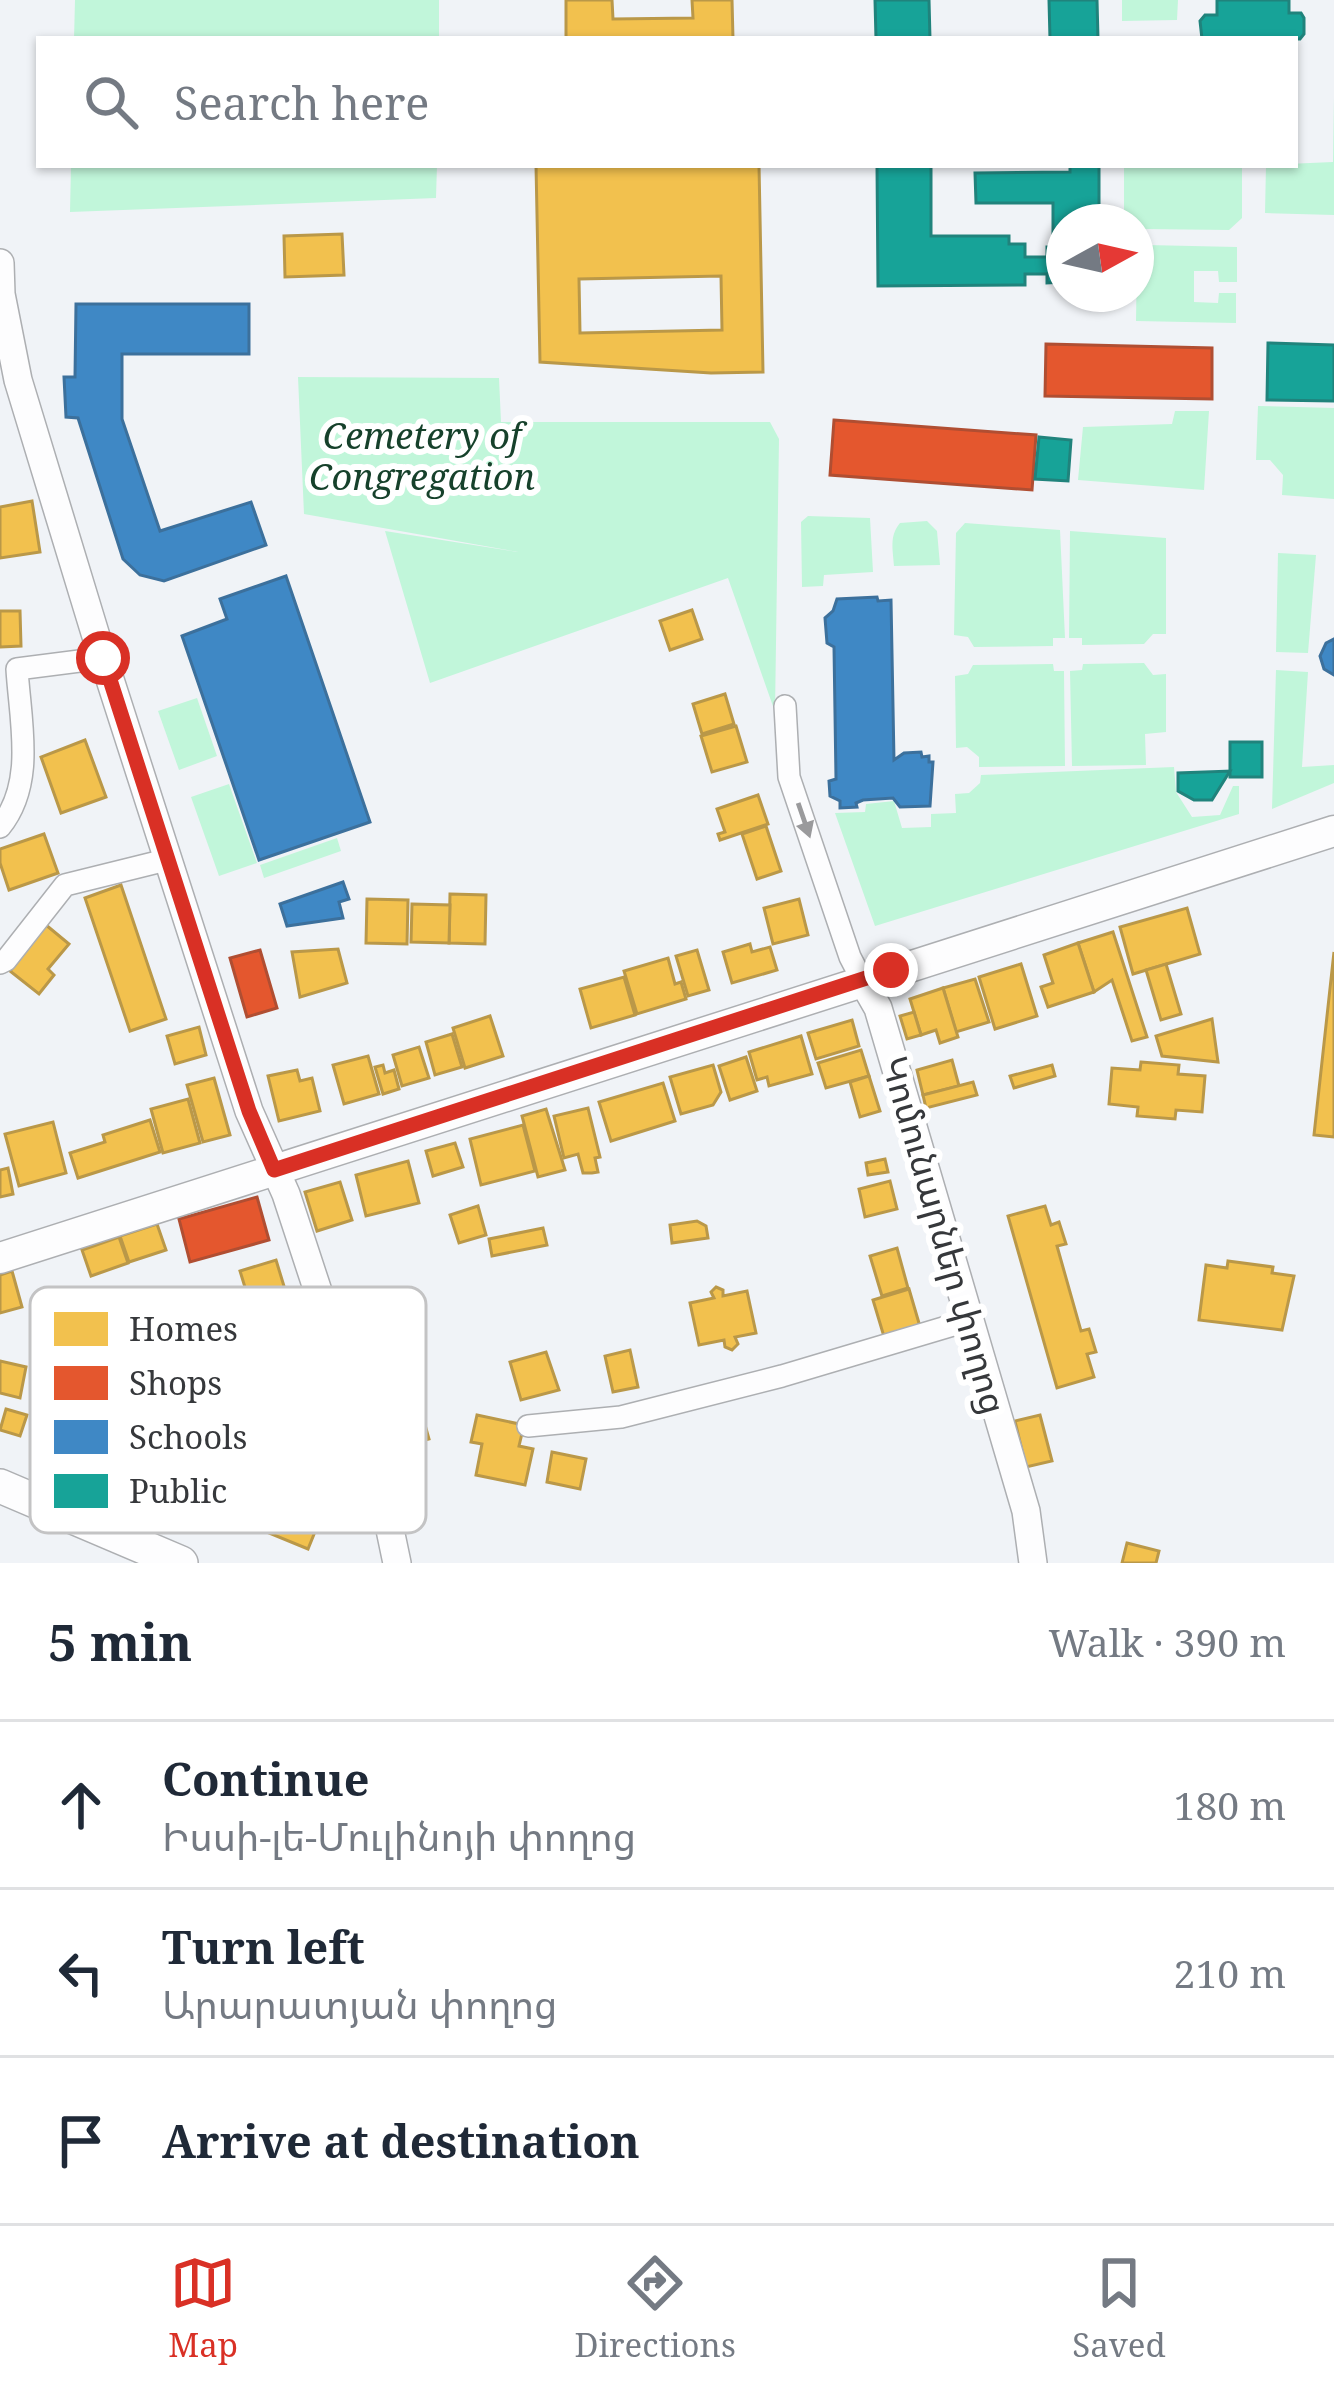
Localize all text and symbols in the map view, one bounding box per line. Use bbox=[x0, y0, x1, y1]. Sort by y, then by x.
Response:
search box bbox=[36, 36, 1298, 168]
icon: search bbox=[78, 69, 144, 135]
text: Search here bbox=[174, 72, 429, 133]
north arrow bbox=[1046, 204, 1154, 312]
park label: Cemetery of Congregation bbox=[309, 411, 535, 501]
route start bbox=[76, 631, 130, 685]
one-way arrow bbox=[796, 802, 814, 838]
route end bbox=[864, 943, 918, 997]
street label: Կոմունարներ փողոց bbox=[870, 1050, 1020, 1420]
legend bbox=[30, 1287, 426, 1533]
text: Homes bbox=[129, 1306, 238, 1351]
text: Shops bbox=[129, 1360, 222, 1405]
text: Schools bbox=[129, 1414, 247, 1459]
text: Public bbox=[129, 1468, 227, 1513]
text: 5 min bbox=[48, 1606, 192, 1676]
text: Walk · 390 m bbox=[1049, 1615, 1286, 1668]
text: Continue bbox=[162, 1748, 370, 1809]
icon: ahead bbox=[48, 1772, 114, 1838]
text: 180 m bbox=[1174, 1778, 1286, 1831]
text: Իսսի-լե-Մուլինոյի փողոց bbox=[162, 1809, 636, 1862]
text: Turn left bbox=[162, 1916, 365, 1977]
icon: left bbox=[48, 1940, 114, 2006]
text: 210 m bbox=[1174, 1946, 1286, 1999]
text: Արարատյան փողոց bbox=[162, 1977, 557, 2030]
icon: arrive bbox=[48, 2108, 114, 2174]
text: Arrive at destination bbox=[162, 2110, 640, 2171]
tab: Map bbox=[168, 2250, 238, 2367]
tab: Directions bbox=[574, 2250, 736, 2367]
tab: Saved bbox=[1072, 2250, 1166, 2367]

